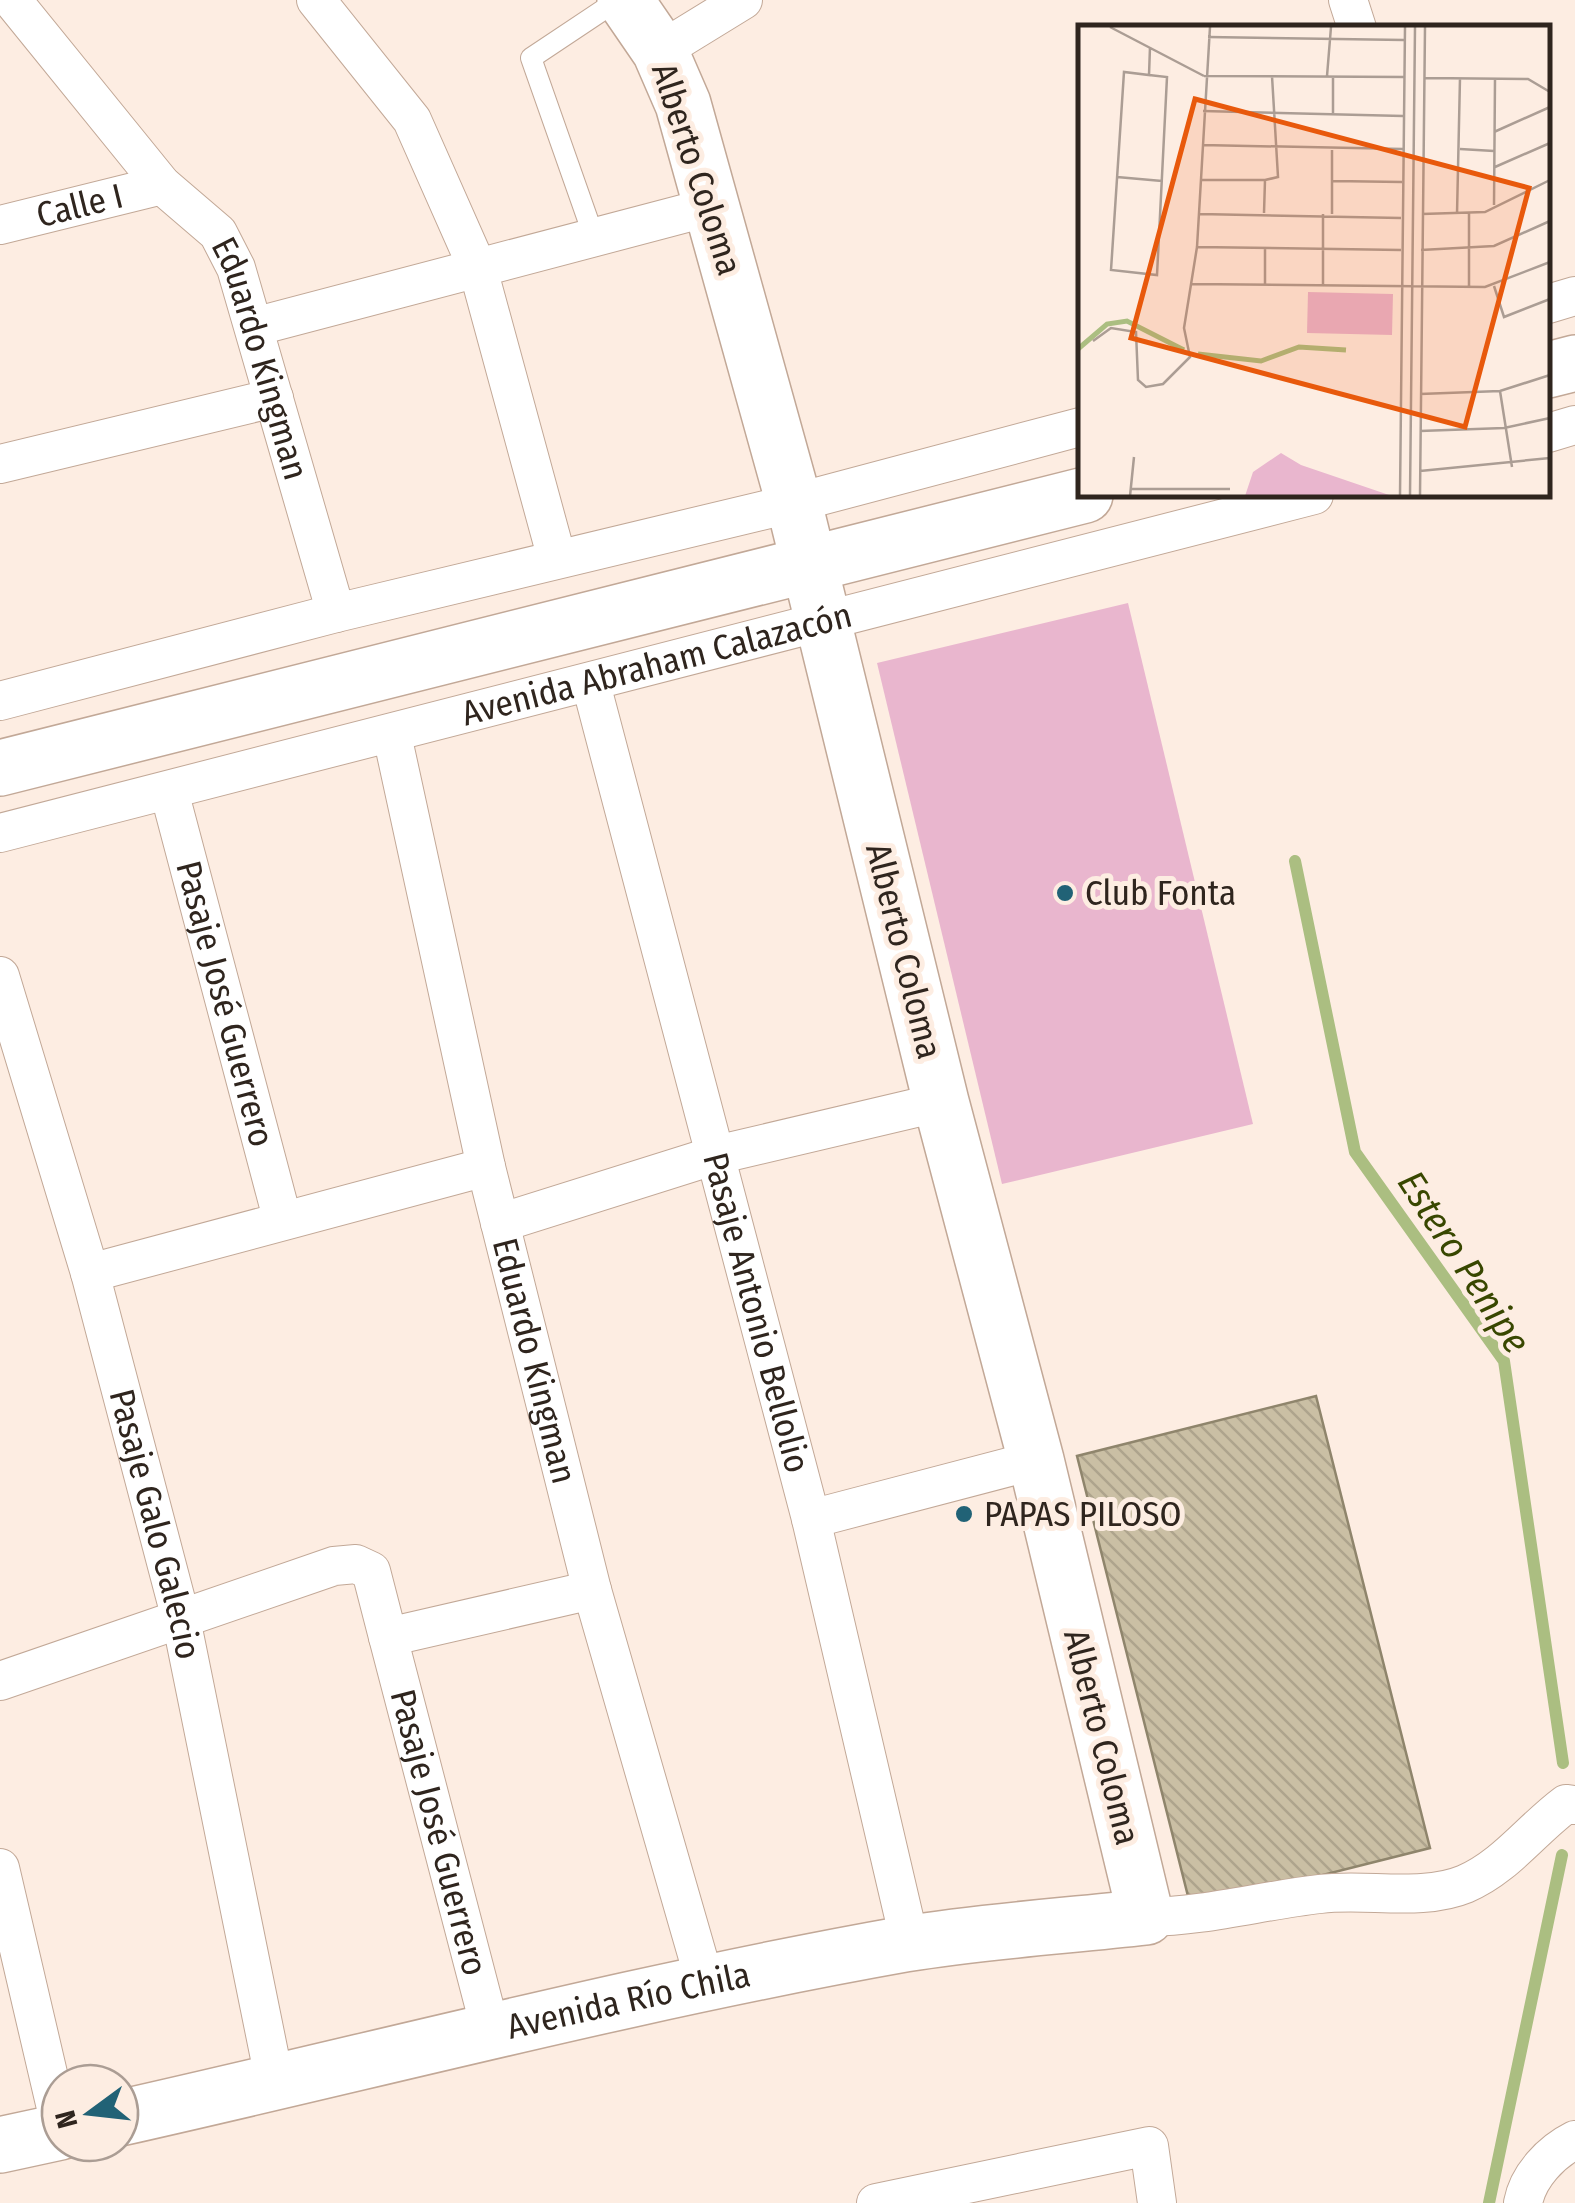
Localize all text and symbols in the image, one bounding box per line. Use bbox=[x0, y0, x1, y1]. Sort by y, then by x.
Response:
inset map bbox=[1078, 25, 1550, 498]
street label: Alberto Coloma bbox=[643, 58, 751, 280]
street label: Calle I bbox=[32, 174, 127, 236]
street label: Eduardo Kingman bbox=[203, 230, 317, 485]
street label: Avenida Abraham Calazacón bbox=[457, 594, 856, 734]
street label: Alberto Coloma bbox=[857, 839, 951, 1063]
street label: Pasaje José Guerrero bbox=[167, 856, 283, 1151]
place label: Club Fonta bbox=[1085, 872, 1236, 914]
marker: Club Fonta bbox=[1054, 882, 1076, 904]
street label: Pasaje Antonio Bellolio bbox=[694, 1148, 819, 1477]
water label: Estero Penipe bbox=[1388, 1162, 1540, 1362]
street label: Eduardo Kingman bbox=[484, 1234, 586, 1488]
street label: Pasaje Galo Galecio bbox=[100, 1385, 210, 1663]
place label: PAPAS PILOSO bbox=[984, 1493, 1182, 1535]
marker: PAPAS PILOSO bbox=[953, 1503, 975, 1525]
street label: Alberto Coloma bbox=[1055, 1625, 1149, 1849]
street label: Pasaje José Guerrero bbox=[382, 1685, 496, 1980]
street label: Avenida Río Chila bbox=[503, 1953, 754, 2048]
north arrow bbox=[40, 2063, 140, 2163]
text: N bbox=[48, 2107, 84, 2132]

